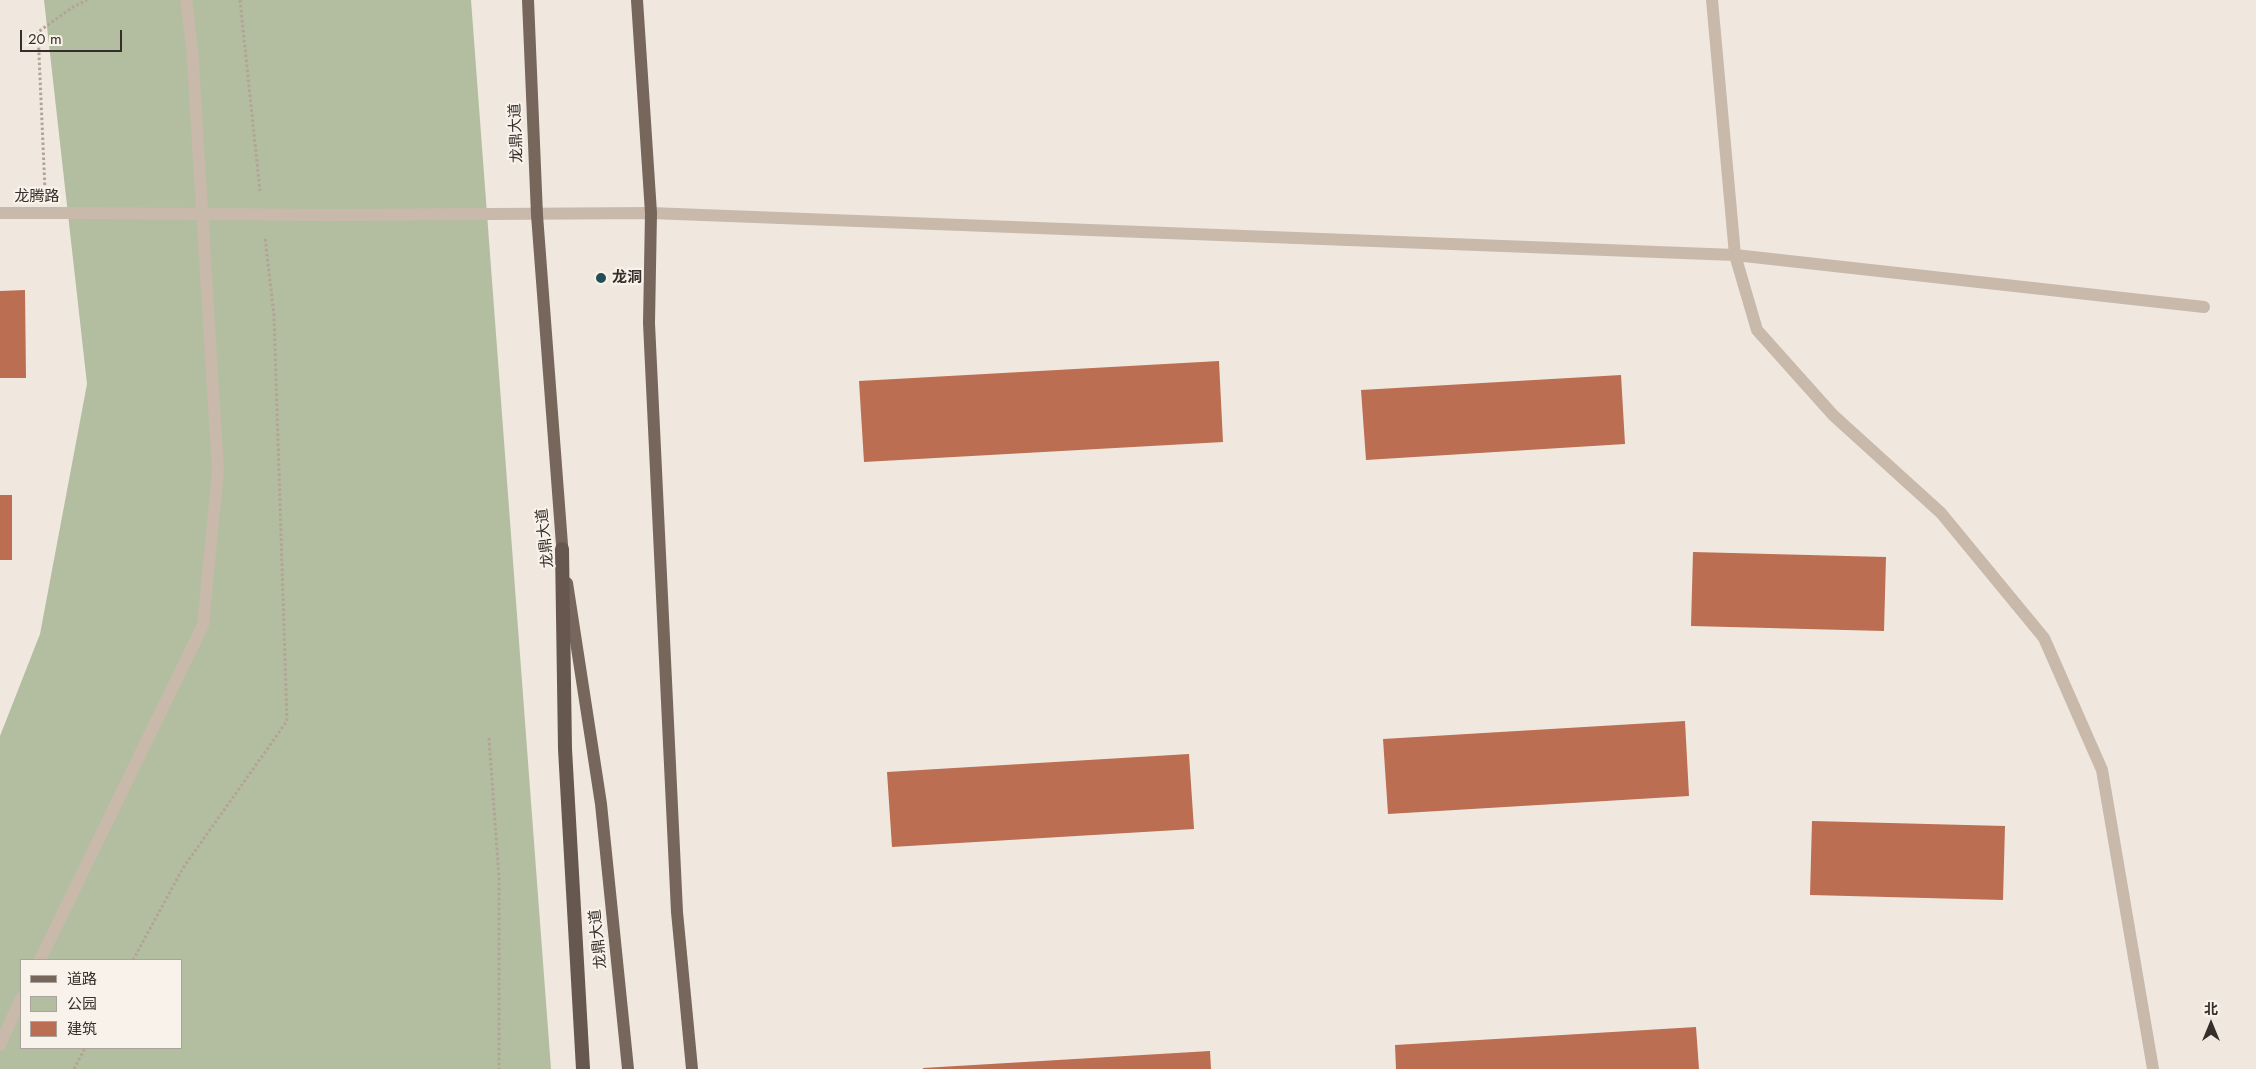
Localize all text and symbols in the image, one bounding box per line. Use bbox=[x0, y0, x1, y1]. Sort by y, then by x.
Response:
scale bar bbox=[22, 20, 125, 52]
text: 20 m bbox=[28, 28, 62, 50]
street label: 龙鼎大道 bbox=[507, 103, 527, 163]
street label: 龙腾路 bbox=[15, 188, 59, 206]
place label: 龙洞 bbox=[612, 269, 642, 287]
marker: 龙洞 bbox=[594, 271, 608, 285]
street label: 龙鼎大道 bbox=[534, 507, 558, 569]
street label: 龙鼎大道 bbox=[587, 908, 611, 970]
legend bbox=[20, 959, 182, 1049]
text: 道路 bbox=[67, 968, 97, 990]
text: 公园 bbox=[67, 993, 97, 1015]
north arrow bbox=[2186, 999, 2236, 1049]
text: 北 bbox=[2204, 999, 2218, 1019]
text: 建筑 bbox=[67, 1018, 97, 1040]

